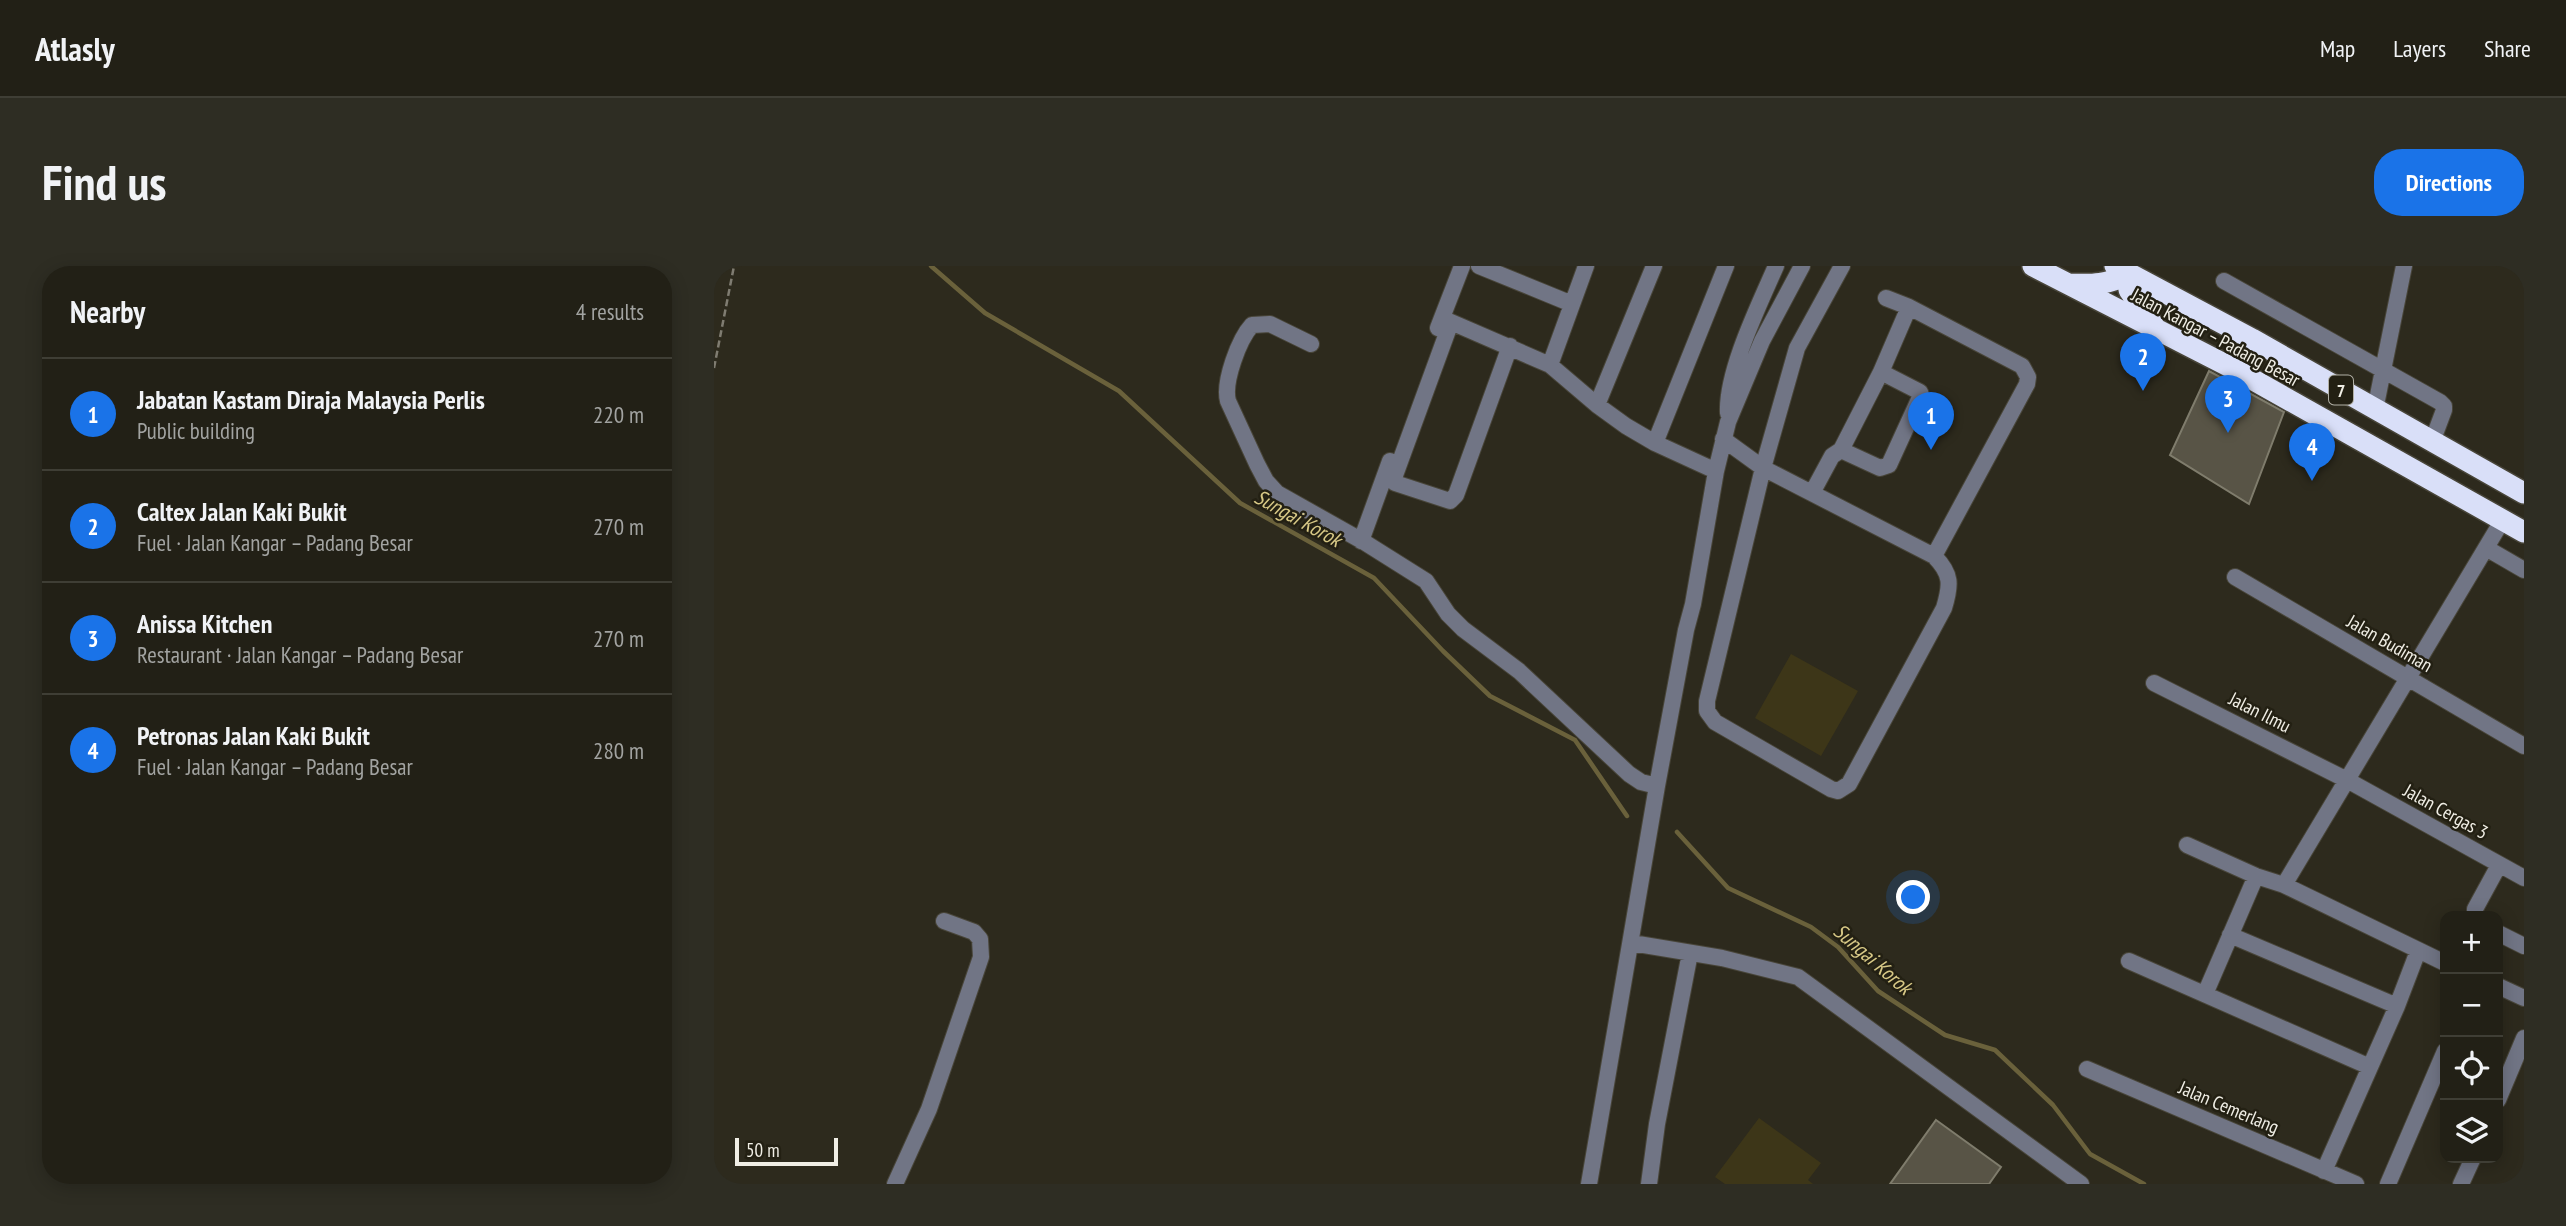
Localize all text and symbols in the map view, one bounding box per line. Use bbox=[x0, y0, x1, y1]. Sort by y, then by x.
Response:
text: Atlasly bbox=[35, 27, 115, 70]
text: Map bbox=[2320, 33, 2355, 64]
text: Layers bbox=[2393, 33, 2446, 64]
text: Share bbox=[2484, 33, 2531, 64]
button: Directions bbox=[2374, 149, 2524, 216]
text: Find us bbox=[42, 150, 166, 214]
street label: Jalan Kangar – Padang Besar bbox=[2127, 282, 2305, 392]
text: Nearby bbox=[70, 292, 145, 331]
text: 4 results bbox=[576, 297, 644, 326]
pin: 2 bbox=[2120, 333, 2166, 391]
pin: 3 bbox=[2205, 375, 2251, 433]
road number: 7 bbox=[2329, 376, 2353, 405]
text: Jabatan Kastam Diraja Malaysia Perlis bbox=[137, 383, 485, 416]
pin: 1 bbox=[1908, 392, 1954, 450]
text: 1 bbox=[88, 400, 99, 429]
text: 220 m bbox=[593, 400, 644, 429]
text: Public building bbox=[137, 416, 255, 445]
pin: 4 bbox=[2289, 423, 2335, 481]
water label: Sungai Korok bbox=[1250, 483, 1349, 554]
text: Caltex Jalan Kaki Bukit bbox=[137, 495, 347, 528]
text: 2 bbox=[88, 512, 99, 541]
text: 270 m bbox=[593, 512, 644, 541]
text: Fuel · Jalan Kangar – Padang Besar bbox=[137, 528, 413, 557]
text: Anissa Kitchen bbox=[137, 607, 272, 640]
street label: Jalan Budiman bbox=[2342, 608, 2437, 677]
text: 3 bbox=[88, 624, 99, 653]
text: 270 m bbox=[593, 624, 644, 653]
text: Restaurant · Jalan Kangar – Padang Besar bbox=[137, 640, 463, 669]
street label: Jalan Ilmu bbox=[2224, 686, 2295, 738]
text: Petronas Jalan Kaki Bukit bbox=[137, 719, 370, 752]
text: 4 bbox=[88, 736, 99, 765]
text: 280 m bbox=[593, 736, 644, 765]
text: Fuel · Jalan Kangar – Padang Besar bbox=[137, 752, 413, 781]
street label: Jalan Cergas 3 bbox=[2399, 778, 2492, 844]
your location bbox=[1896, 880, 1930, 914]
map controls bbox=[2440, 911, 2503, 1163]
button: + bbox=[2440, 911, 2503, 974]
water label: Sungai Korok bbox=[1828, 918, 1920, 1002]
button: − bbox=[2440, 974, 2503, 1037]
button: locate bbox=[2440, 1037, 2503, 1100]
street label: Jalan Cemerlang bbox=[2174, 1075, 2283, 1139]
button: layers bbox=[2440, 1100, 2503, 1163]
scale bar bbox=[735, 1135, 838, 1167]
text: 50 m bbox=[746, 1138, 780, 1162]

